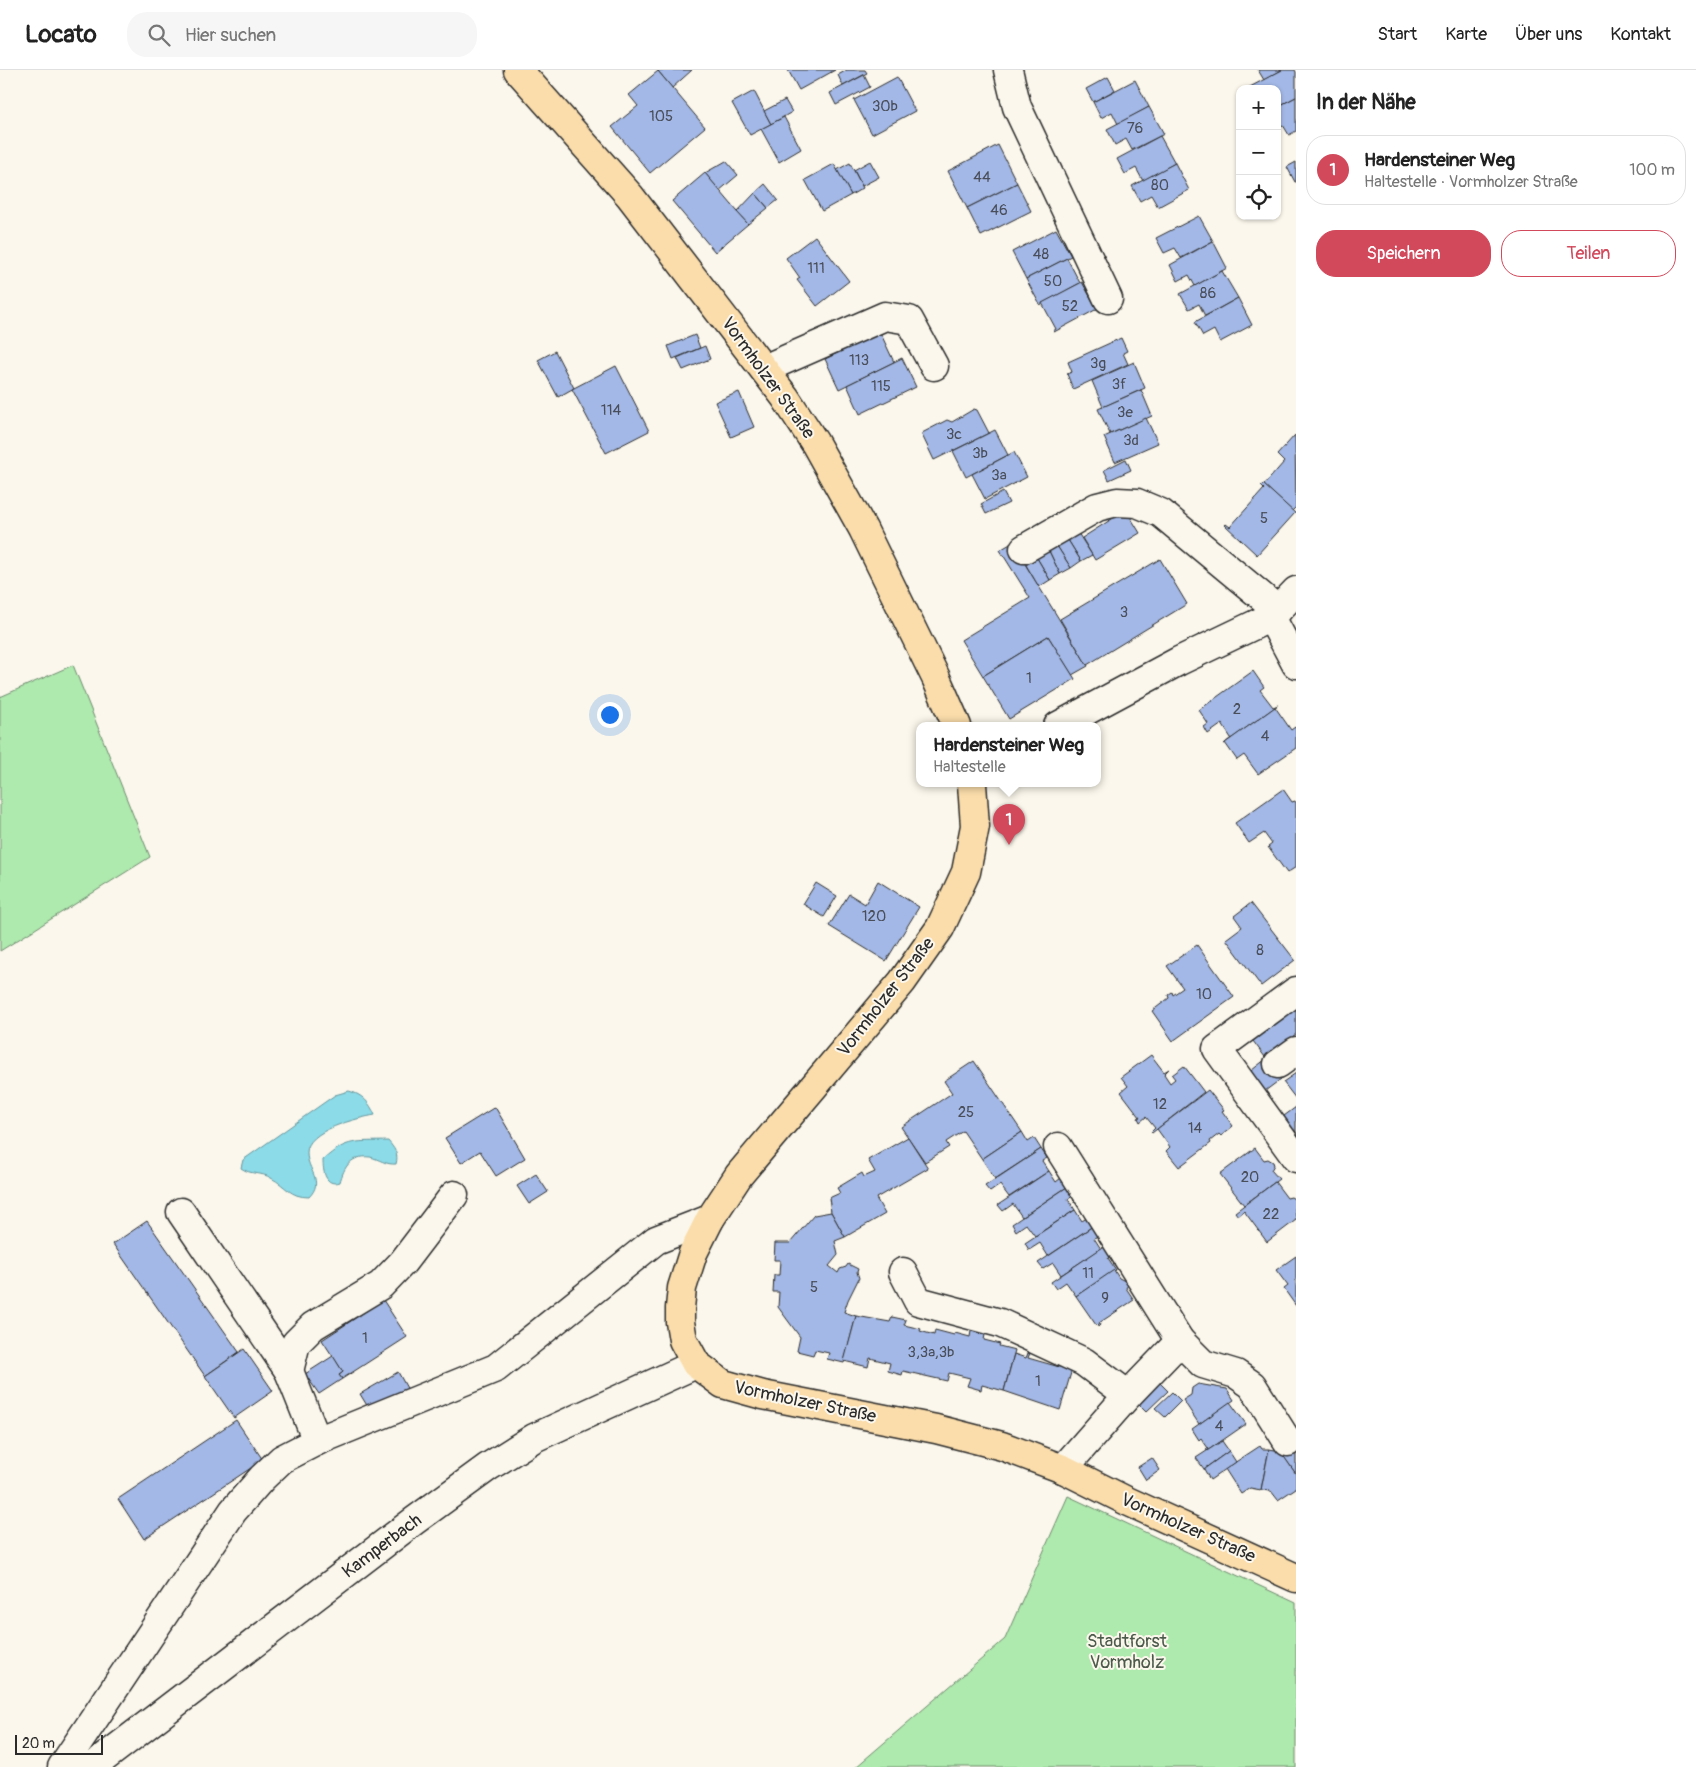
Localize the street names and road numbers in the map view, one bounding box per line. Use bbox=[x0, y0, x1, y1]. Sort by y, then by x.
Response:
street label: Vormholzer Straße bbox=[716, 313, 820, 444]
street label: Vormholzer Straße bbox=[832, 933, 940, 1061]
street label: Vormholzer Straße bbox=[732, 1376, 878, 1428]
street label: Vormholzer Straße bbox=[1117, 1488, 1259, 1568]
street label: Kamperbach bbox=[338, 1509, 426, 1583]

